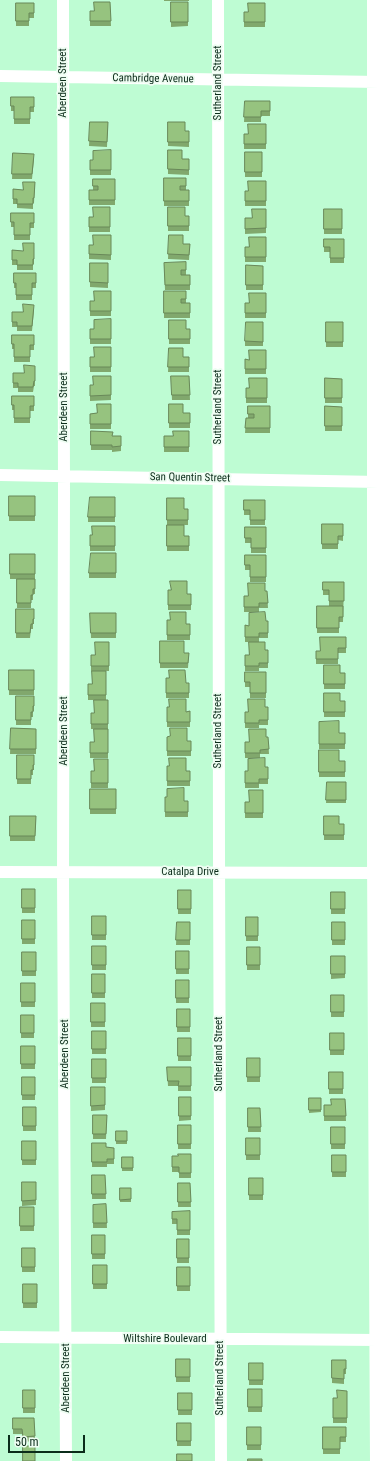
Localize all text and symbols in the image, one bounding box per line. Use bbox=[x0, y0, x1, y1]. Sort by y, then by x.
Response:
street label: Sutherland Street bbox=[211, 46, 225, 120]
street label: Aberdeen Street bbox=[56, 48, 70, 118]
street label: Cambridge Avenue bbox=[112, 72, 194, 86]
street label: Sutherland Street bbox=[211, 370, 225, 444]
street label: Aberdeen Street bbox=[57, 372, 71, 442]
street label: San Quentin Street bbox=[150, 471, 230, 485]
street label: Sutherland Street bbox=[211, 694, 225, 768]
street label: Aberdeen Street bbox=[57, 696, 71, 766]
street label: Catalpa Drive bbox=[161, 865, 219, 879]
street label: Sutherland Street bbox=[212, 1017, 226, 1091]
street label: Aberdeen Street bbox=[58, 1019, 72, 1089]
street label: Wiltshire Boulevard bbox=[123, 1332, 207, 1346]
street label: Sutherland Street bbox=[213, 1341, 227, 1415]
street label: Aberdeen Street bbox=[59, 1343, 73, 1413]
scale bar bbox=[10, 1427, 87, 1453]
text: 50 m bbox=[15, 1435, 39, 1449]

